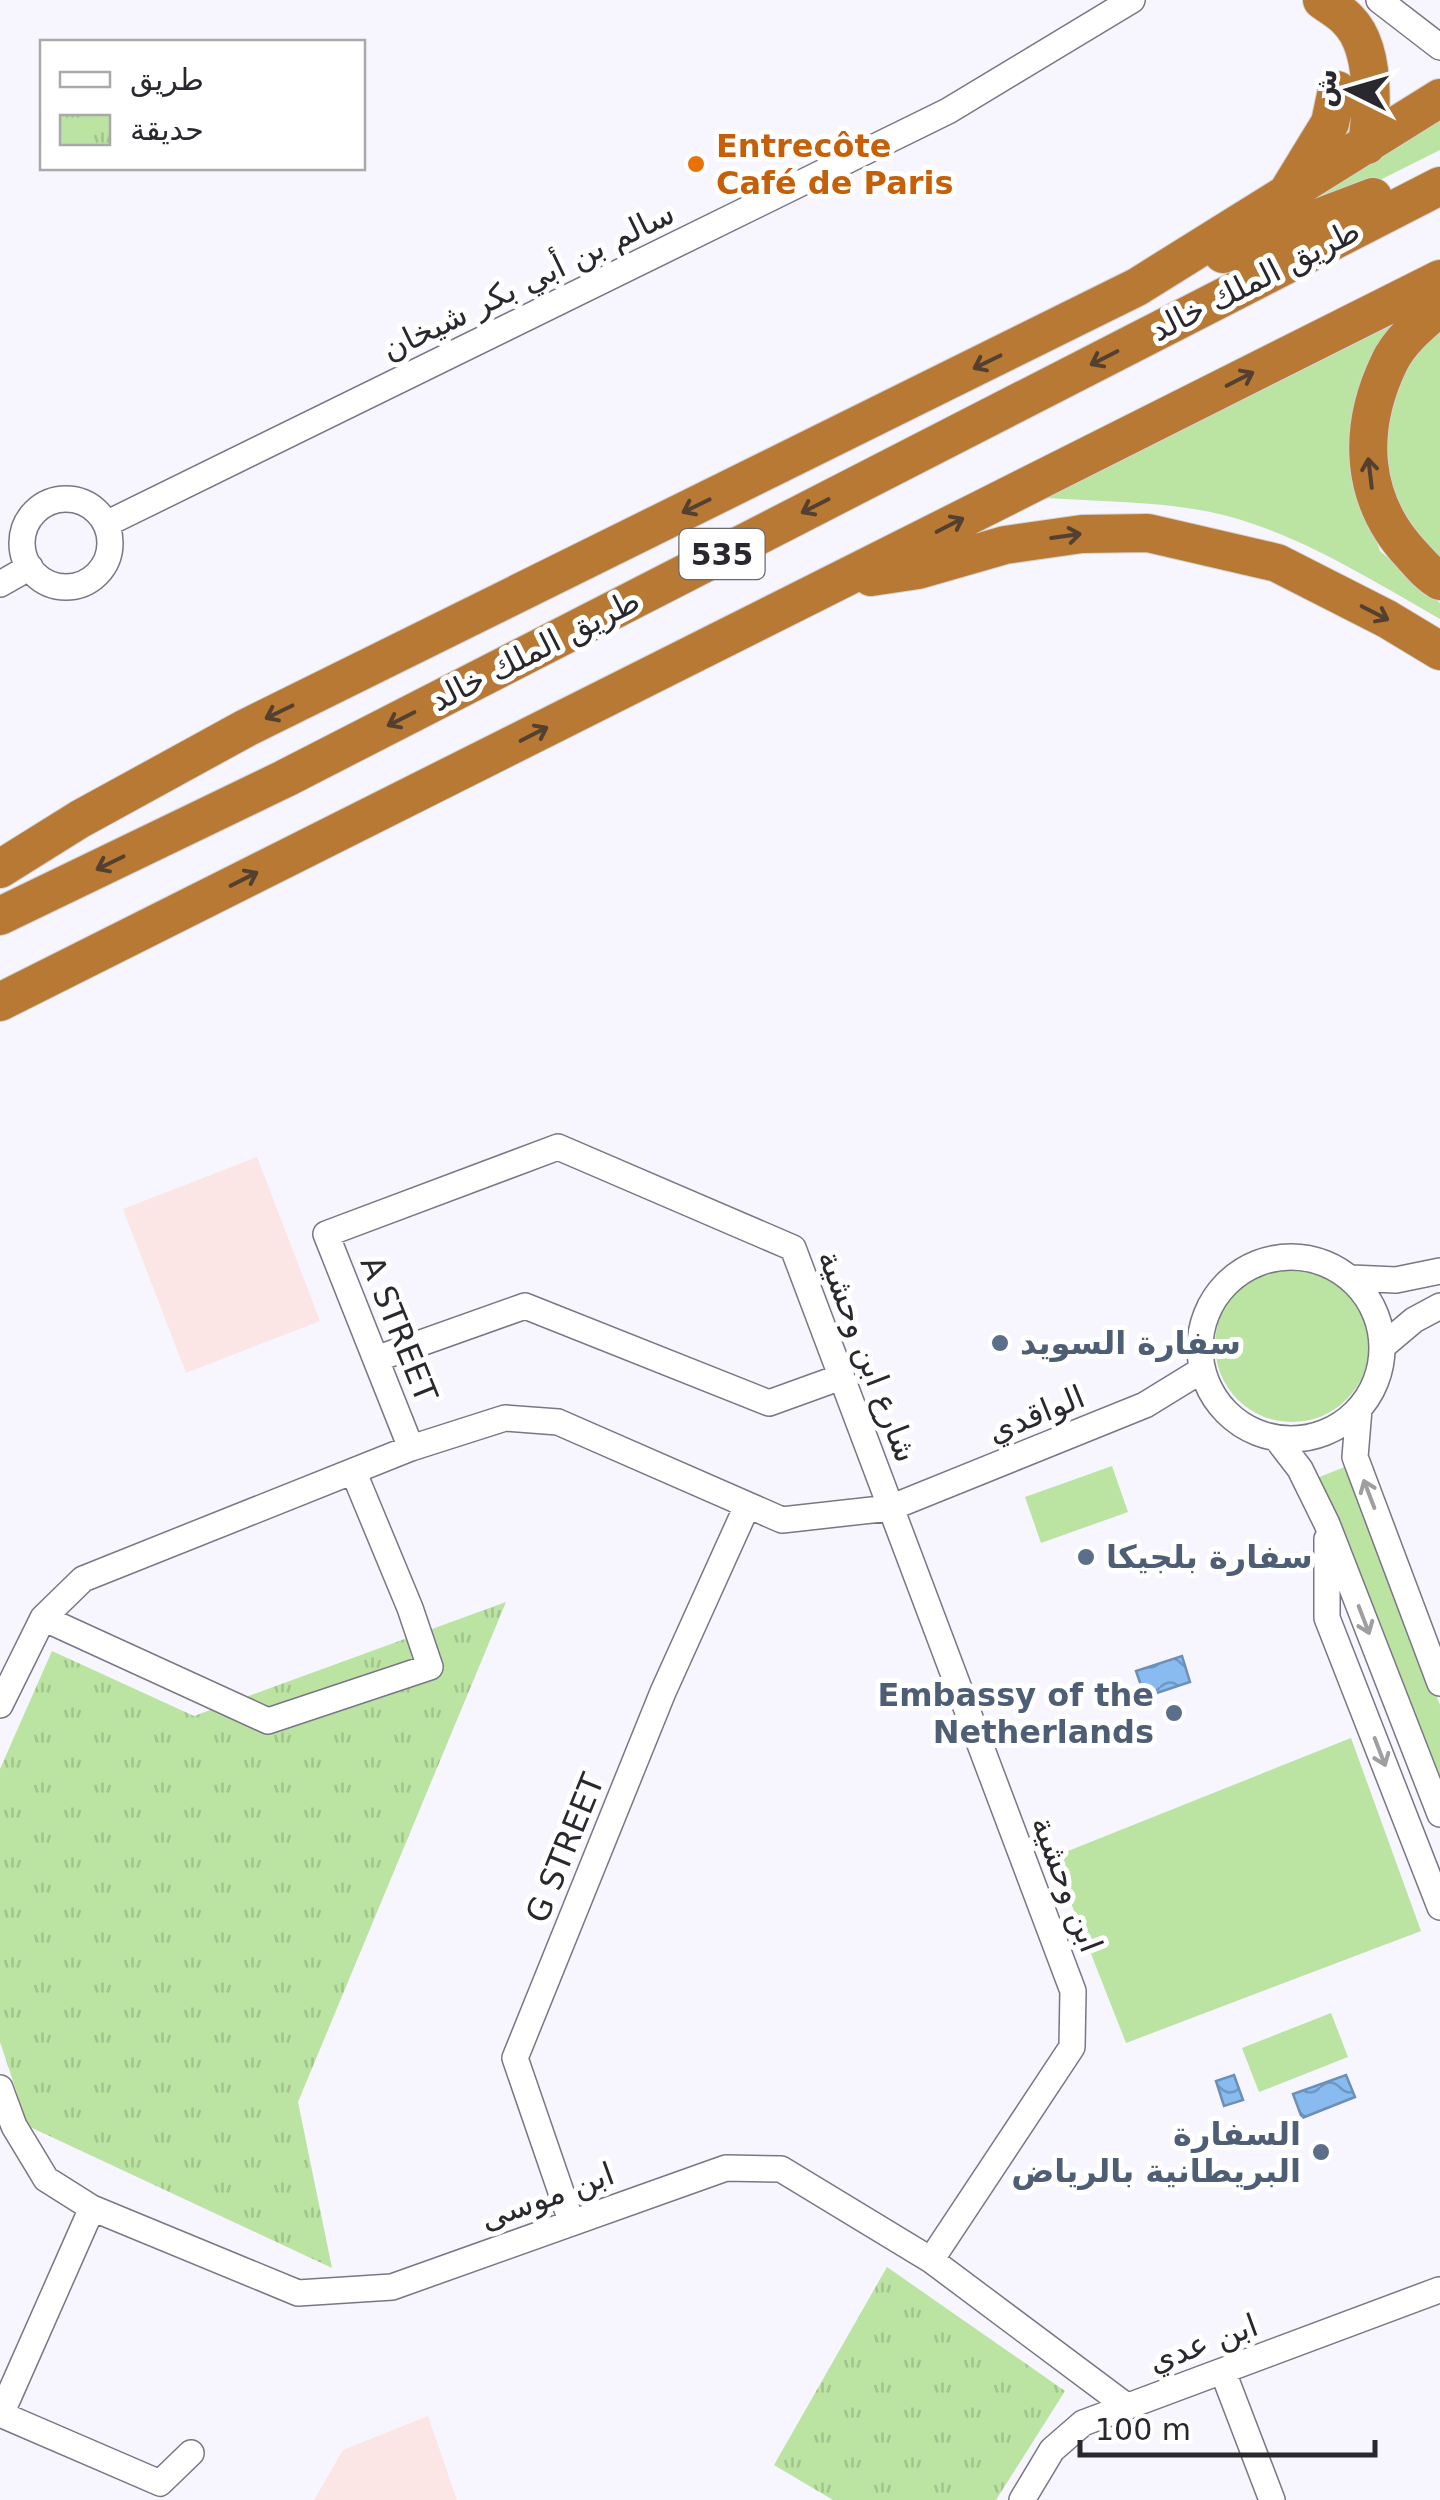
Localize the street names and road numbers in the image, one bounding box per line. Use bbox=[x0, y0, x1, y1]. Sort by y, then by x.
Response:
street label: سالم بن أبي بكر شيخان bbox=[375, 192, 680, 368]
street label: طريق الملك خالد bbox=[1144, 211, 1366, 349]
road number: 535 bbox=[680, 529, 764, 579]
street label: طريق الملك خالد bbox=[424, 581, 646, 719]
street label: شارع ابن وحشية bbox=[810, 1245, 926, 1467]
street label: A STREET bbox=[353, 1250, 446, 1408]
street label: الواقدي bbox=[982, 1377, 1090, 1451]
street label: G STREET bbox=[518, 1768, 612, 1928]
street label: ابن وحشية bbox=[1024, 1810, 1110, 1958]
street label: ابن موسى bbox=[475, 2154, 619, 2238]
street label: ابن عدي bbox=[1143, 2306, 1263, 2380]

